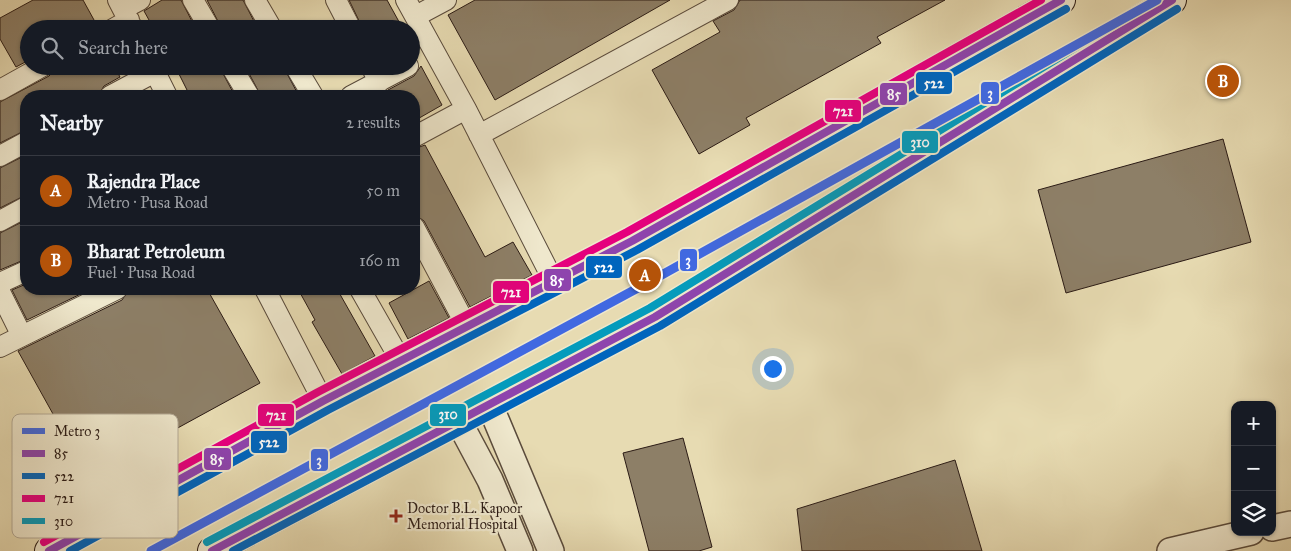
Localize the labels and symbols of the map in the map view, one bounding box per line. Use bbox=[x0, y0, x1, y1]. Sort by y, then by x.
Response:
pin: B bbox=[1207, 62, 1239, 100]
line badge: 522 bbox=[915, 71, 953, 95]
text: 522 bbox=[924, 75, 945, 92]
line badge: 3 bbox=[980, 81, 1000, 105]
line badge: 85 bbox=[879, 82, 908, 106]
text: 3 bbox=[987, 85, 993, 103]
text: 85 bbox=[887, 86, 901, 103]
line badge: 721 bbox=[824, 99, 862, 123]
text: 721 bbox=[833, 103, 853, 120]
line badge: 310 bbox=[901, 130, 939, 154]
text: 310 bbox=[910, 134, 930, 152]
line badge: 3 bbox=[679, 248, 698, 272]
text: 3 bbox=[685, 252, 691, 270]
line badge: 522 bbox=[585, 255, 623, 279]
pin: A bbox=[629, 256, 661, 294]
text: 522 bbox=[594, 259, 615, 276]
line badge: 85 bbox=[543, 268, 572, 292]
text: 85 bbox=[550, 272, 564, 289]
line badge: 721 bbox=[492, 280, 530, 304]
text: 721 bbox=[501, 284, 521, 301]
your location bbox=[760, 356, 786, 382]
line badge: 721 bbox=[257, 403, 295, 427]
line badge: 310 bbox=[429, 403, 467, 427]
text: 310 bbox=[438, 406, 458, 424]
text: 721 bbox=[266, 407, 286, 424]
legend bbox=[12, 414, 178, 538]
text: Metro 3 bbox=[54, 423, 100, 440]
line badge: 522 bbox=[250, 430, 288, 454]
text: 522 bbox=[259, 434, 280, 451]
text: 85 bbox=[54, 445, 68, 462]
line badge: 85 bbox=[203, 447, 232, 471]
line badge: 3 bbox=[310, 448, 329, 472]
text: 85 bbox=[210, 451, 224, 468]
text: 3 bbox=[316, 452, 322, 470]
text: 522 bbox=[54, 468, 74, 485]
text: 721 bbox=[54, 490, 74, 507]
place label: Doctor B.L. Kapoor Memorial Hospital bbox=[407, 500, 523, 533]
marker: Doctor B.L. Kapoor Memorial Hospital bbox=[389, 509, 403, 523]
text: 310 bbox=[54, 513, 73, 530]

